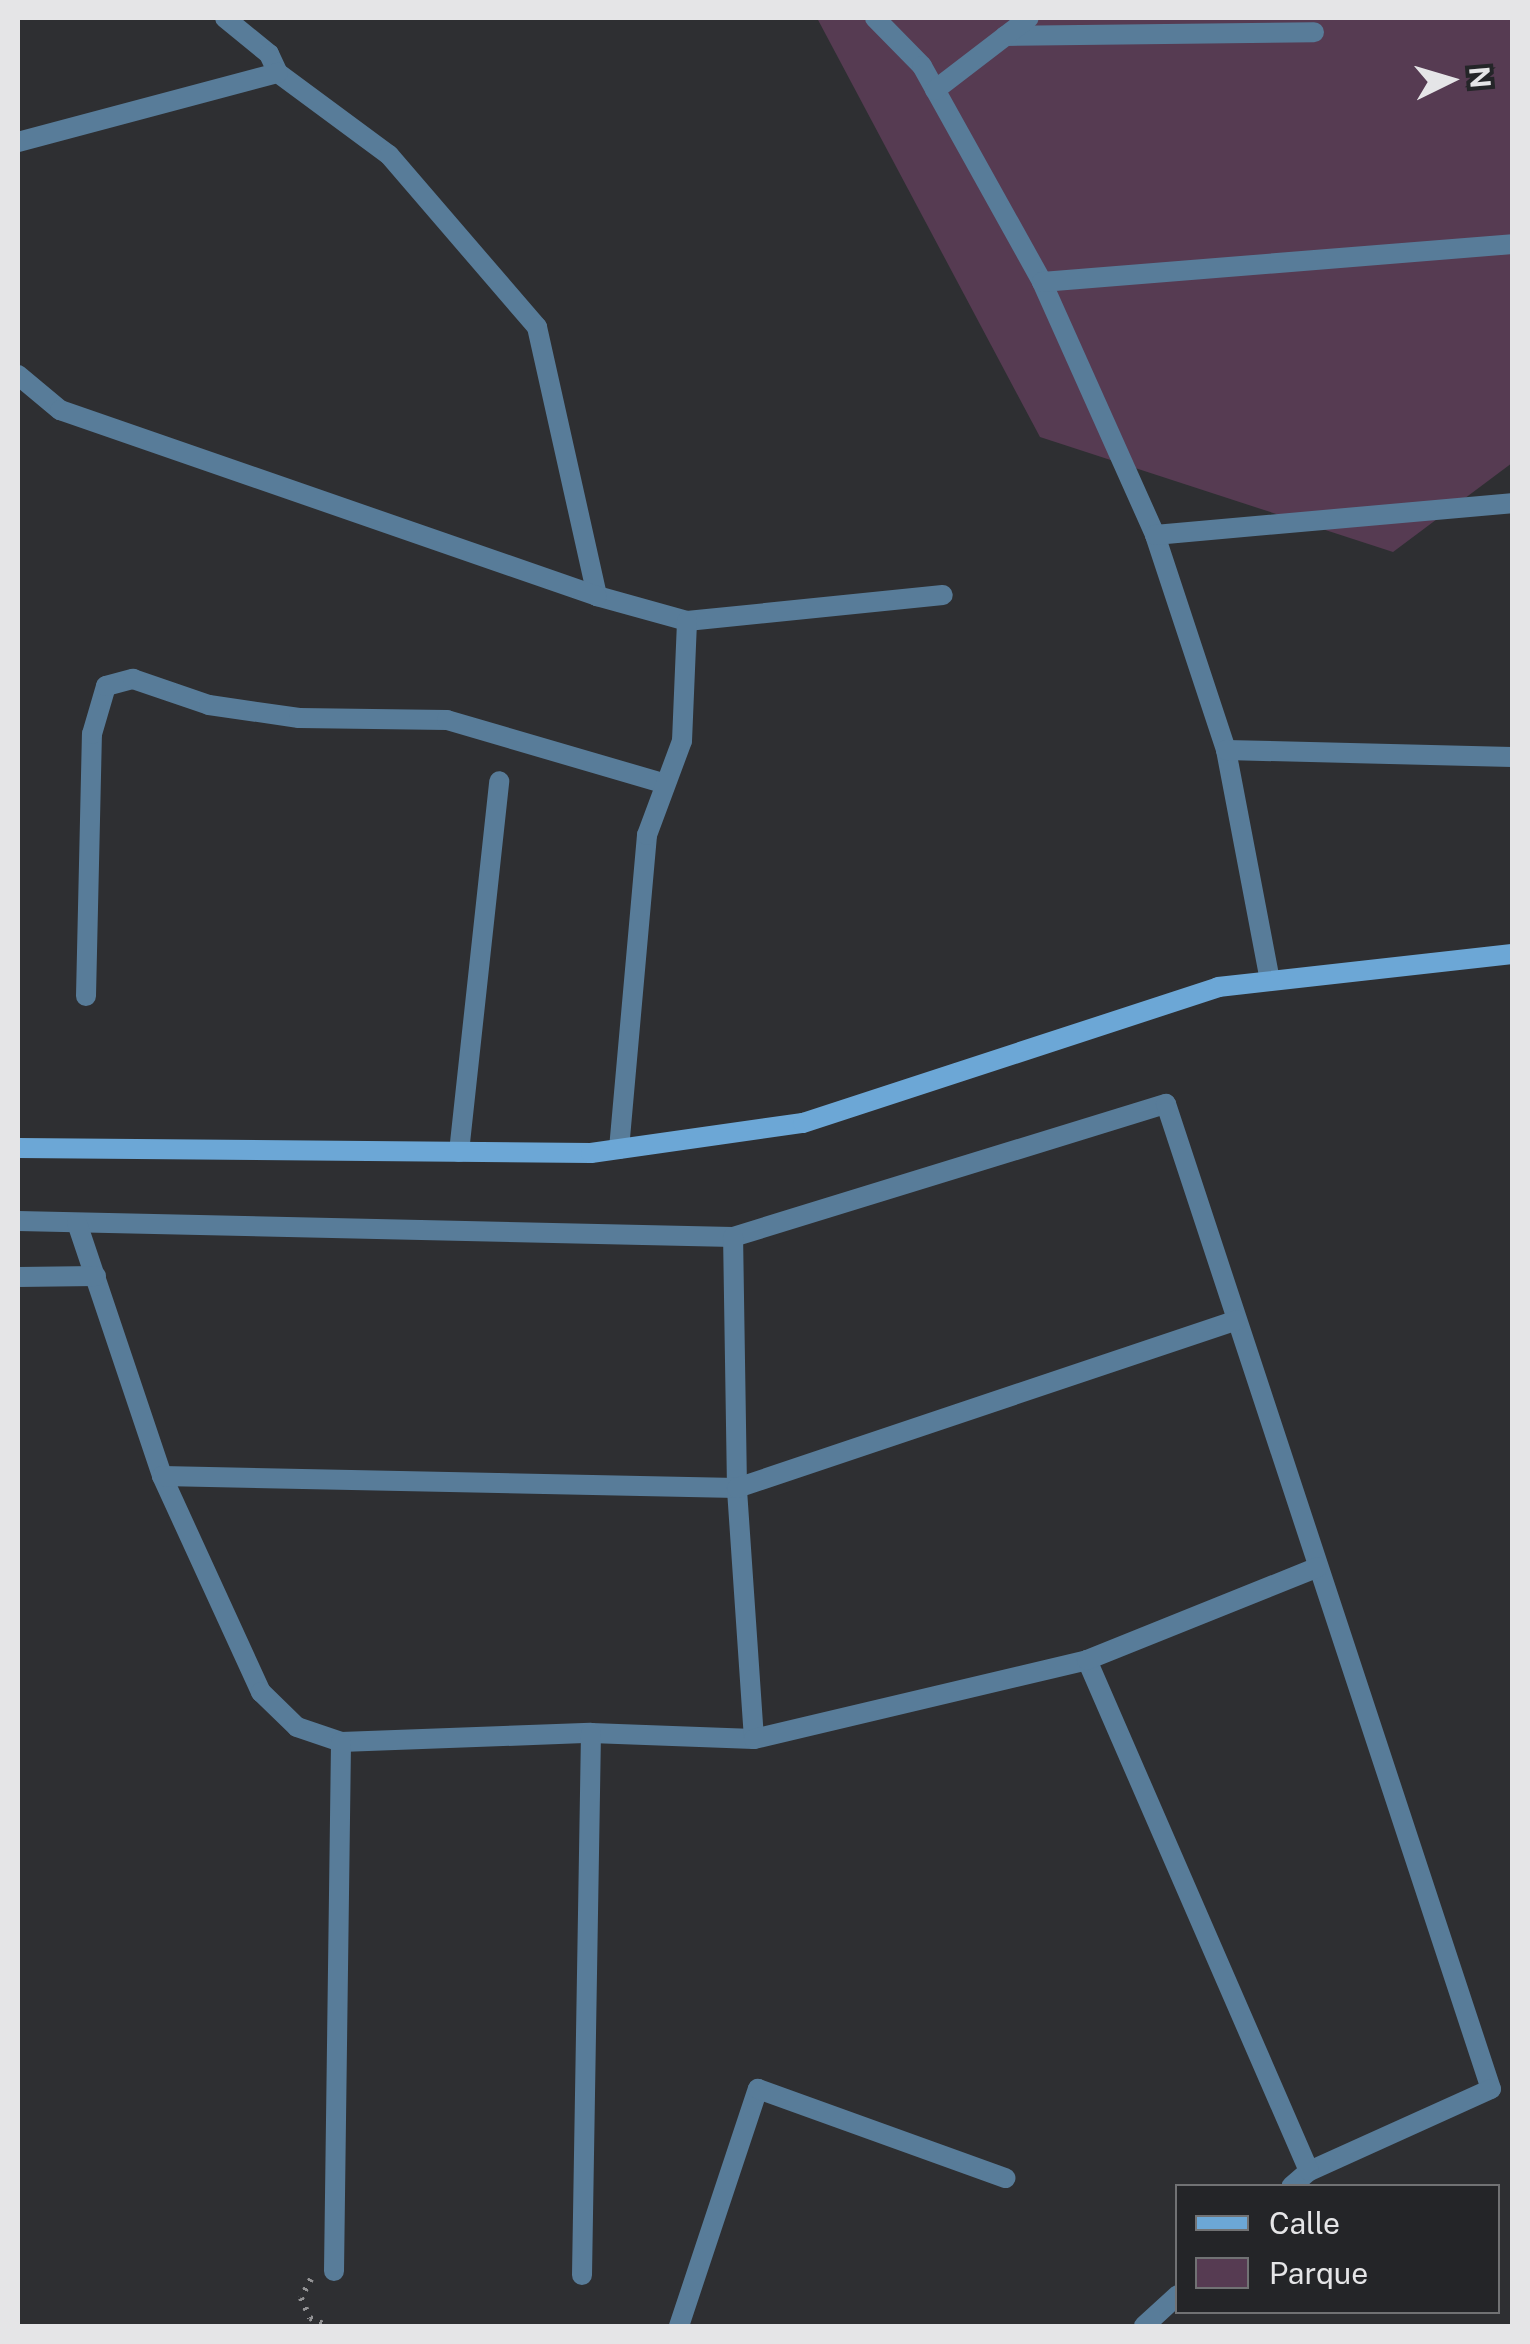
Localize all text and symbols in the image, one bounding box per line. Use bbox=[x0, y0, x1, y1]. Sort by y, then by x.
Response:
north arrow bbox=[1400, 30, 1500, 130]
text: N bbox=[1463, 65, 1498, 90]
legend bbox=[1175, 2184, 1500, 2314]
text: Calle bbox=[1269, 2205, 1340, 2241]
text: Parque bbox=[1269, 2255, 1368, 2291]

